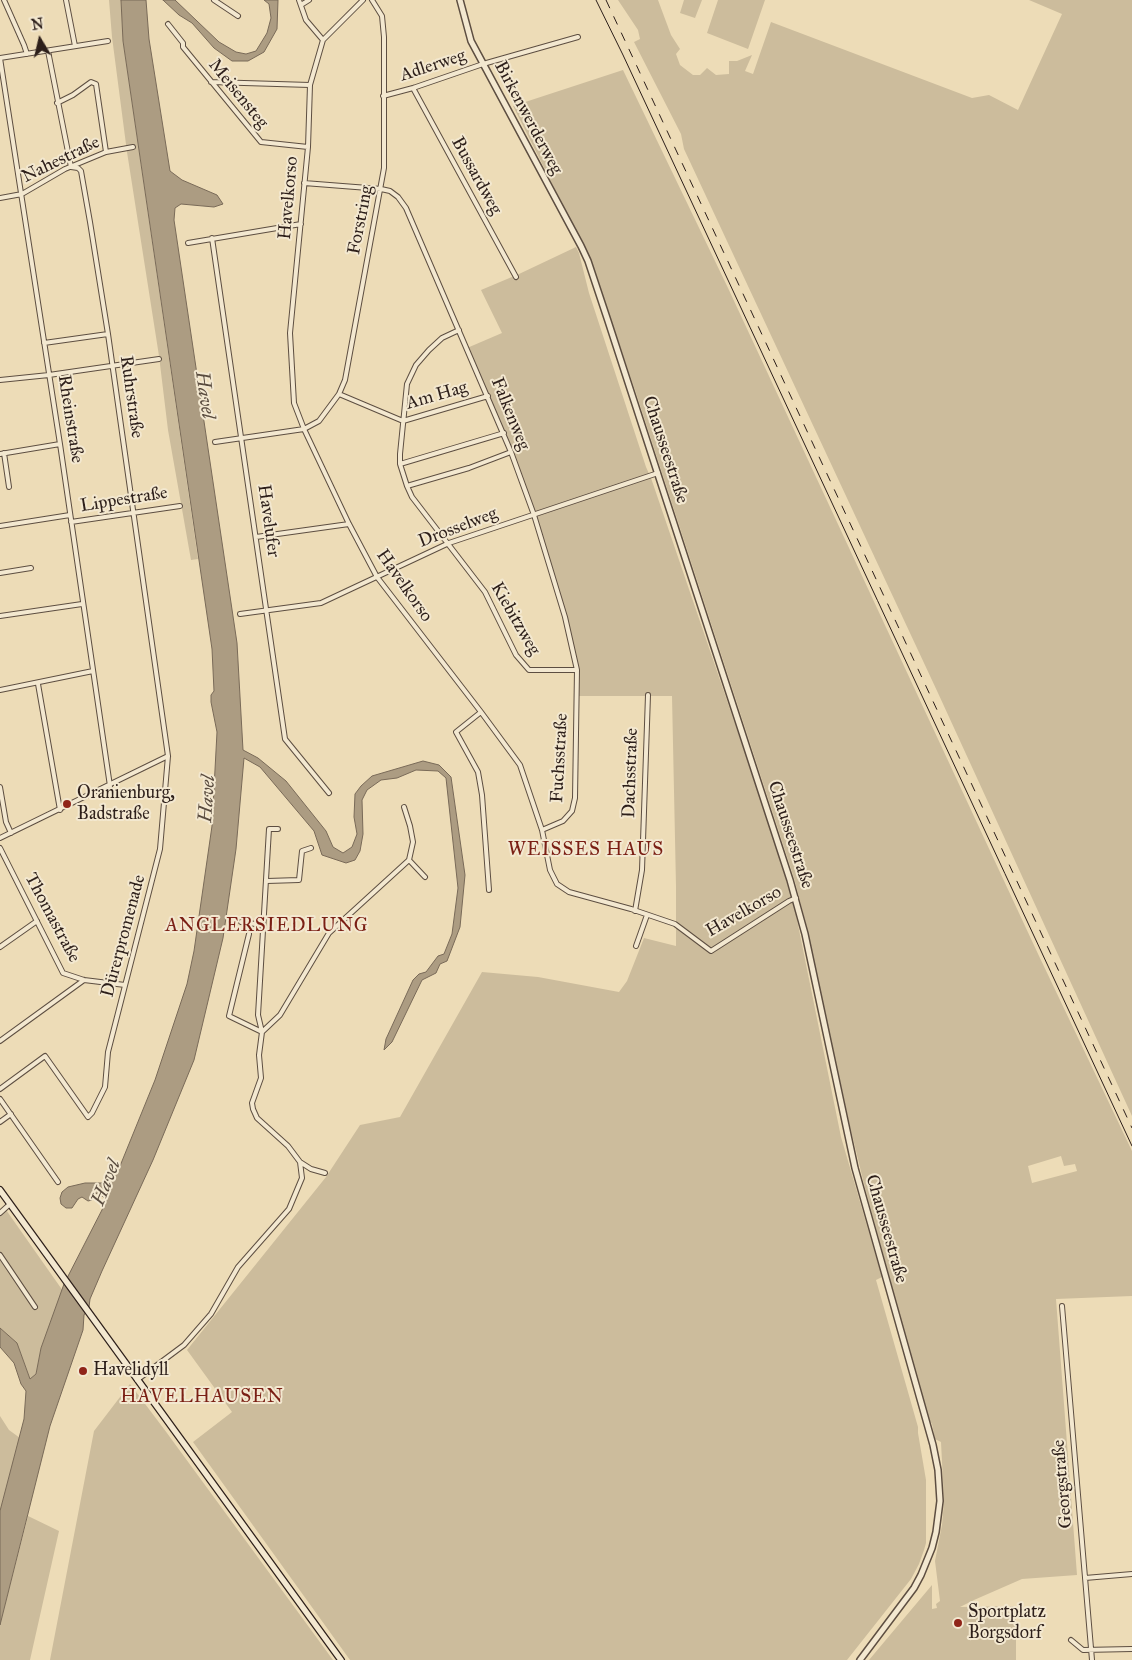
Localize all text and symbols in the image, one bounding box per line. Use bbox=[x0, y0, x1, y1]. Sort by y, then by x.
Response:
north arrow bbox=[15, 15, 65, 65]
text: N bbox=[30, 15, 45, 34]
street label: Adlerweg bbox=[397, 45, 469, 87]
street label: Meisensteg bbox=[203, 55, 273, 133]
street label: Birkenwerderweg bbox=[489, 58, 567, 178]
street label: Nahestraße bbox=[19, 132, 103, 188]
street label: Bussardweg bbox=[446, 133, 506, 219]
street label: Havelkorso bbox=[275, 155, 303, 241]
street label: Forstring bbox=[344, 184, 378, 256]
street label: Ruhrstraße bbox=[115, 354, 147, 440]
water label: Havel bbox=[189, 370, 219, 420]
street label: Rheinstraße bbox=[52, 373, 88, 465]
street label: Falkenweg bbox=[486, 374, 534, 454]
street label: Am Hag bbox=[404, 377, 470, 415]
street label: Chausseestraße bbox=[637, 394, 693, 506]
street label: Lippestraße bbox=[79, 482, 169, 518]
street label: Havelufer bbox=[252, 483, 284, 559]
street label: Drosselweg bbox=[415, 503, 501, 553]
street label: Havelkorso bbox=[371, 546, 437, 626]
street label: Kiebitzweg bbox=[485, 579, 545, 659]
street label: Fuchsstraße bbox=[547, 713, 573, 803]
street label: Dachsstraße bbox=[619, 728, 643, 818]
water label: Havel bbox=[195, 774, 221, 824]
street label: Chausseestraße bbox=[762, 779, 818, 891]
place label: Oranienburg, Badstraße bbox=[77, 783, 175, 826]
marker: Oranienburg, Badstraße bbox=[61, 798, 73, 810]
district label: WEISSES HAUS bbox=[506, 839, 666, 861]
street label: Thomastraße bbox=[19, 870, 85, 966]
street label: Dürerpromenade bbox=[97, 872, 151, 1000]
street label: Havelkorso bbox=[702, 882, 786, 942]
district label: ANGLERSIEDLUNG bbox=[164, 915, 370, 937]
water label: Havel bbox=[88, 1157, 126, 1209]
street label: Chausseestraße bbox=[860, 1172, 912, 1286]
place label: Havelidyll bbox=[93, 1360, 169, 1382]
marker: Havelidyll bbox=[77, 1365, 89, 1377]
district label: HAVELHAUSEN bbox=[119, 1386, 285, 1408]
street label: Georgstraße bbox=[1048, 1439, 1078, 1529]
place label: Sportplatz Borgsdorf bbox=[968, 1602, 1046, 1645]
marker: Sportplatz Borgsdorf bbox=[952, 1617, 964, 1629]

